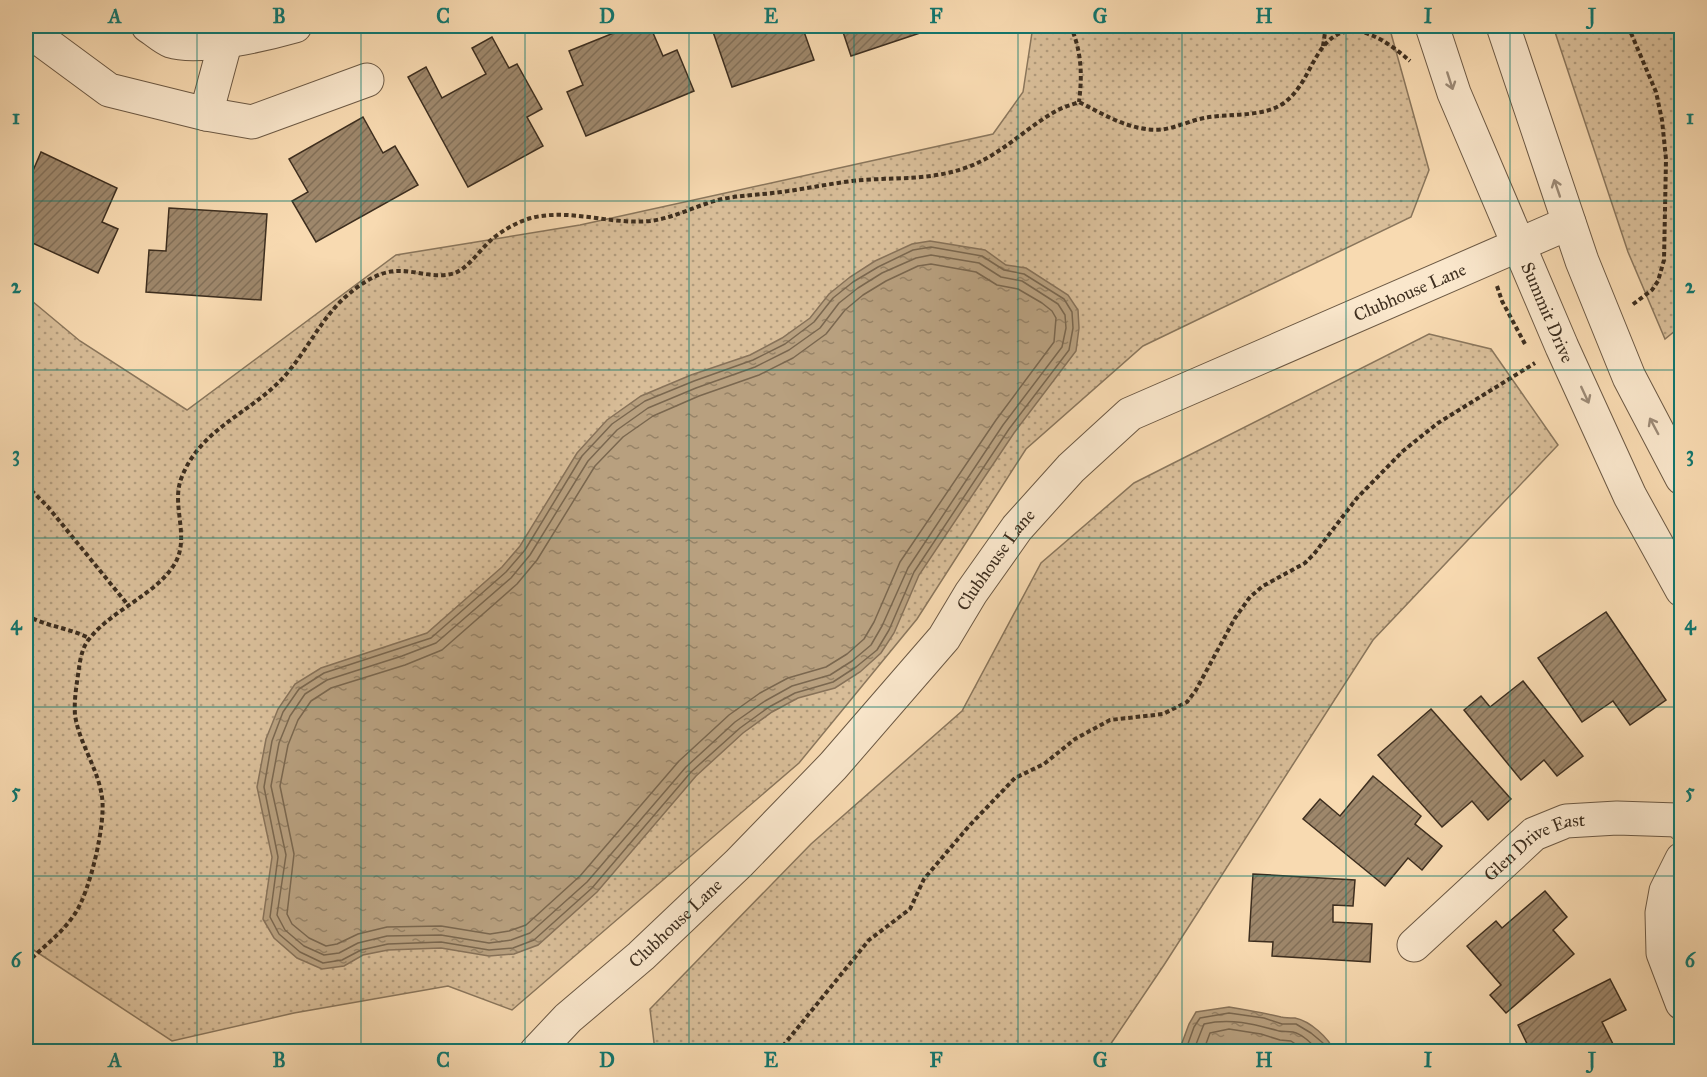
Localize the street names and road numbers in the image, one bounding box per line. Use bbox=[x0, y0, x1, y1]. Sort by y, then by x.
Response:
street label: Clubhouse Lane bbox=[1350, 258, 1469, 326]
street label: Summit Drive bbox=[1516, 259, 1579, 366]
street label: Clubhouse Lane bbox=[952, 504, 1040, 615]
street label: Glen Drive East bbox=[1479, 809, 1586, 886]
street label: Clubhouse Lane bbox=[624, 874, 727, 973]

